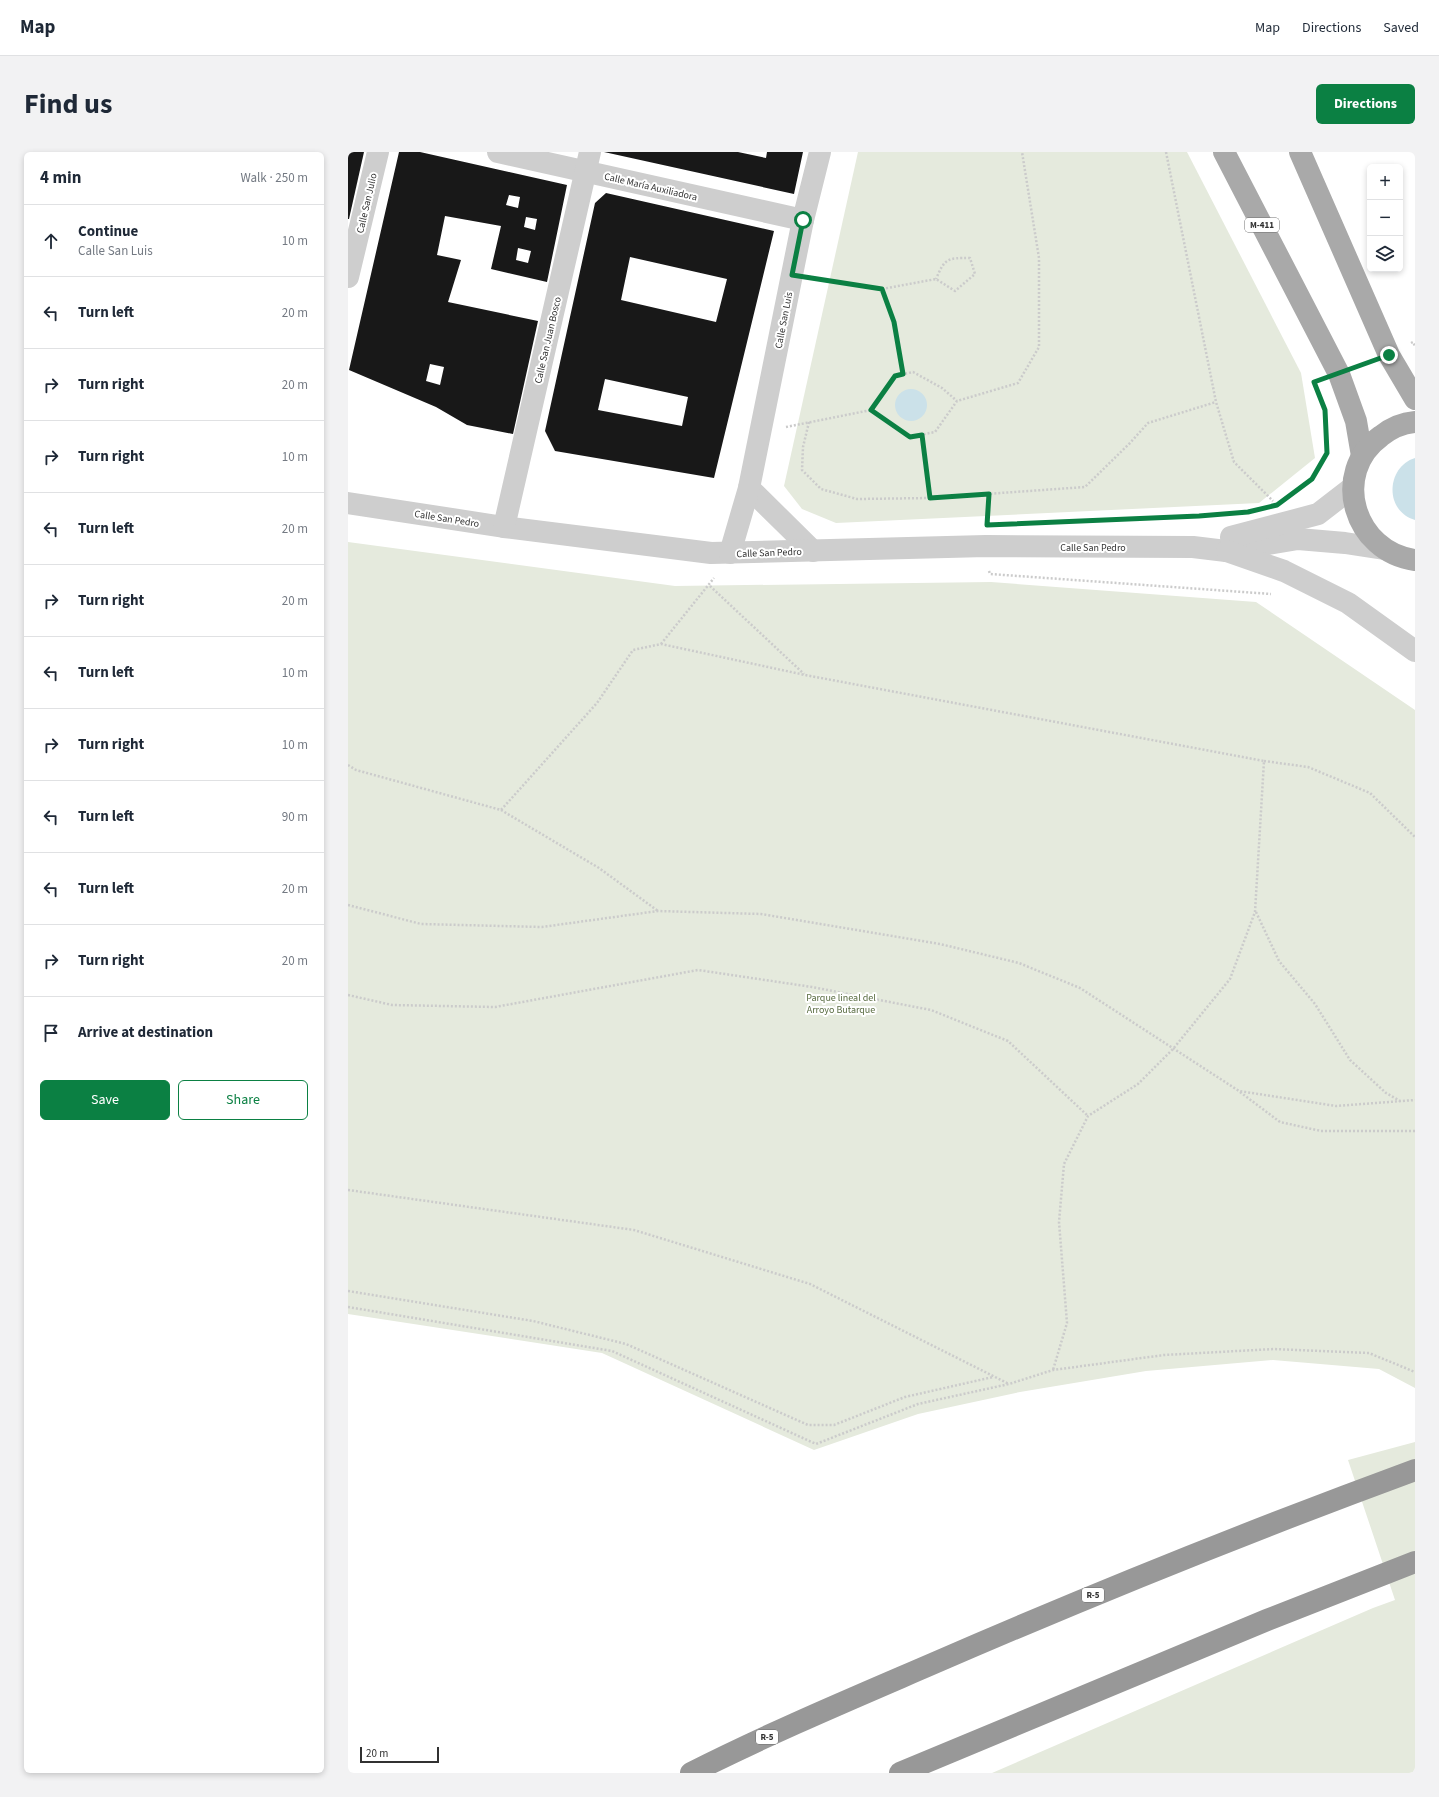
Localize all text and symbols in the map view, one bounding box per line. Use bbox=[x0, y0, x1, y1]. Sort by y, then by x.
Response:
text: Map bbox=[20, 14, 55, 41]
text: Map bbox=[1255, 18, 1280, 38]
text: Directions bbox=[1302, 18, 1361, 38]
text: Saved bbox=[1383, 18, 1419, 38]
text: Find us bbox=[24, 84, 112, 124]
button: Directions bbox=[1316, 84, 1415, 124]
map controls bbox=[1367, 164, 1403, 272]
button: + bbox=[1367, 164, 1403, 200]
text: 4 min bbox=[40, 166, 81, 190]
text: Walk · 250 m bbox=[240, 169, 308, 187]
street label: Calle María Auxiliadora bbox=[603, 169, 699, 204]
street label: Calle San Julio bbox=[353, 172, 381, 235]
button: − bbox=[1367, 200, 1403, 236]
route start bbox=[794, 211, 812, 229]
road number: M-411 bbox=[1245, 218, 1279, 232]
text: Continue bbox=[78, 221, 138, 242]
icon: ahead bbox=[40, 230, 62, 252]
text: 10 m bbox=[282, 232, 308, 250]
button: layers bbox=[1367, 236, 1403, 272]
text: Calle San Luis bbox=[78, 242, 153, 260]
street label: Calle San Luis bbox=[772, 291, 796, 350]
street label: Calle San Juan Bosco bbox=[531, 295, 565, 385]
icon: left bbox=[40, 302, 62, 324]
text: Turn left bbox=[78, 302, 134, 323]
text: 20 m bbox=[282, 304, 308, 322]
route end bbox=[1380, 346, 1398, 364]
icon: right bbox=[40, 374, 62, 396]
text: Turn right bbox=[78, 374, 144, 395]
text: 20 m bbox=[282, 376, 308, 394]
icon: right bbox=[40, 446, 62, 468]
text: Turn right bbox=[78, 446, 144, 467]
text: 10 m bbox=[282, 448, 308, 466]
street label: Calle San Pedro bbox=[413, 507, 480, 531]
icon: left bbox=[40, 518, 62, 540]
text: Turn left bbox=[78, 518, 134, 539]
text: 20 m bbox=[282, 520, 308, 538]
street label: Calle San Pedro bbox=[1060, 541, 1126, 555]
street label: Calle San Pedro bbox=[736, 545, 802, 561]
icon: right bbox=[40, 590, 62, 612]
text: Turn right bbox=[78, 590, 144, 611]
text: 20 m bbox=[282, 592, 308, 610]
icon: left bbox=[40, 662, 62, 684]
text: Turn left bbox=[78, 662, 134, 683]
text: 10 m bbox=[282, 664, 308, 682]
icon: right bbox=[40, 734, 62, 756]
text: Turn right bbox=[78, 734, 144, 755]
text: 10 m bbox=[282, 736, 308, 754]
icon: left bbox=[40, 806, 62, 828]
text: Turn left bbox=[78, 806, 134, 827]
text: 90 m bbox=[282, 808, 308, 826]
icon: left bbox=[40, 878, 62, 900]
text: Turn left bbox=[78, 878, 134, 899]
text: 20 m bbox=[282, 880, 308, 898]
icon: right bbox=[40, 950, 62, 972]
text: Turn right bbox=[78, 950, 144, 971]
text: 20 m bbox=[282, 952, 308, 970]
park label: Parque lineal del Arroyo Butarque bbox=[806, 991, 876, 1017]
icon: arrive bbox=[40, 1022, 62, 1044]
text: Arrive at destination bbox=[78, 1022, 213, 1043]
button: Save bbox=[40, 1080, 170, 1120]
button: Share bbox=[178, 1080, 308, 1120]
road number: R-5 bbox=[1082, 1588, 1104, 1602]
road number: R-5 bbox=[756, 1730, 778, 1744]
scale bar bbox=[360, 1745, 439, 1764]
text: 20 m bbox=[366, 1746, 388, 1761]

